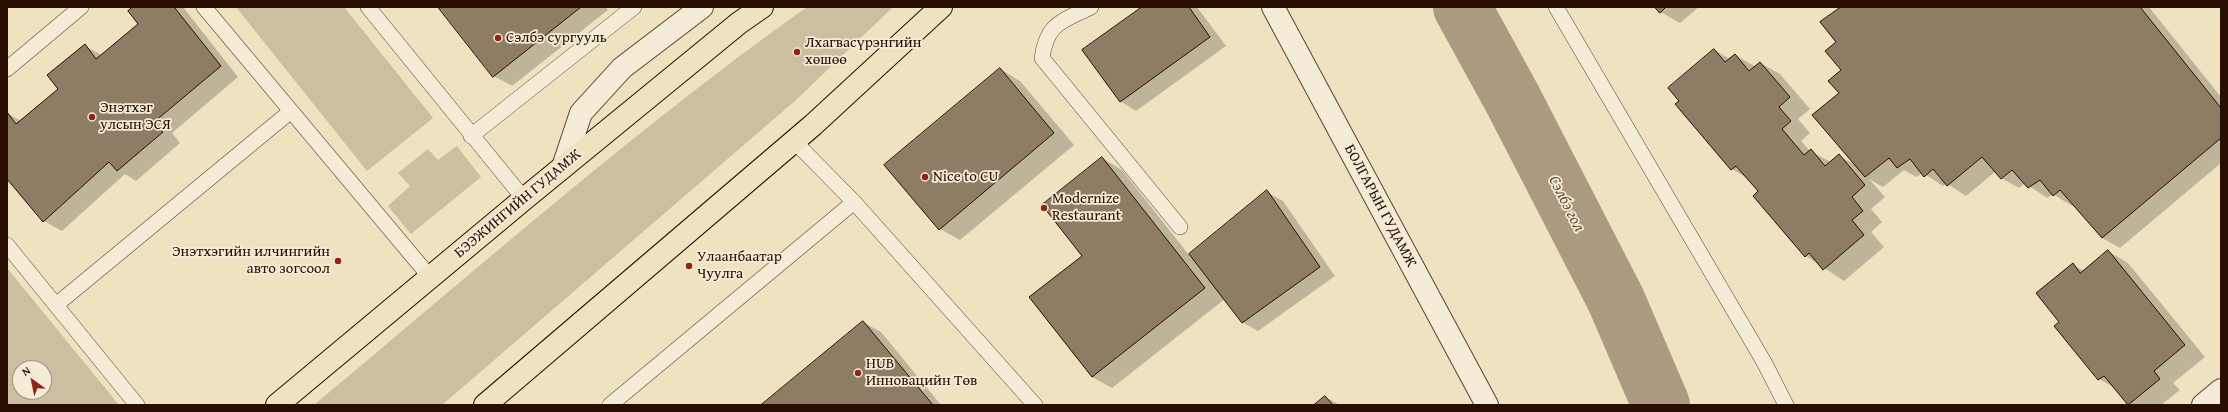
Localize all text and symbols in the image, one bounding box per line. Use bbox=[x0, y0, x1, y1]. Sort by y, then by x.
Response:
place label: Сэлбэ сургууль bbox=[506, 29, 607, 47]
marker: Сэлбэ сургууль bbox=[493, 33, 503, 43]
place label: Лхагвасүрэнгийн хөшөө bbox=[805, 34, 921, 69]
marker: Лхагвасүрэнгийн хөшөө bbox=[792, 47, 802, 57]
place label: Энэтхэг улсын ЭСЯ bbox=[100, 99, 171, 134]
marker: Энэтхэг улсын ЭСЯ bbox=[87, 112, 97, 122]
street label: БОЛГАРЫН ГУДАМЖ bbox=[1340, 141, 1420, 271]
street label: БЭЭЖИНГИЙН ГУДАМЖ bbox=[451, 146, 585, 262]
place label: Nice to CU bbox=[933, 168, 998, 186]
marker: Nice to CU bbox=[920, 172, 930, 182]
water label: Сэлбэ гол bbox=[1544, 173, 1588, 235]
place label: Modernize Restaurant bbox=[1052, 190, 1121, 225]
marker: Modernize Restaurant bbox=[1039, 203, 1049, 213]
place label: Энэтхэгийн илчингийн авто зогсоол bbox=[172, 243, 330, 278]
place label: Улаанбаатар Чуулга bbox=[697, 248, 782, 283]
marker: Энэтхэгийн илчингийн авто зогсоол bbox=[333, 256, 343, 266]
marker: Улаанбаатар Чуулга bbox=[684, 261, 694, 271]
place label: HUB Инновацийн Төв bbox=[866, 355, 977, 390]
north arrow bbox=[12, 360, 52, 400]
text: N bbox=[19, 362, 33, 379]
marker: HUB Инновацийн Төв bbox=[853, 368, 863, 378]

